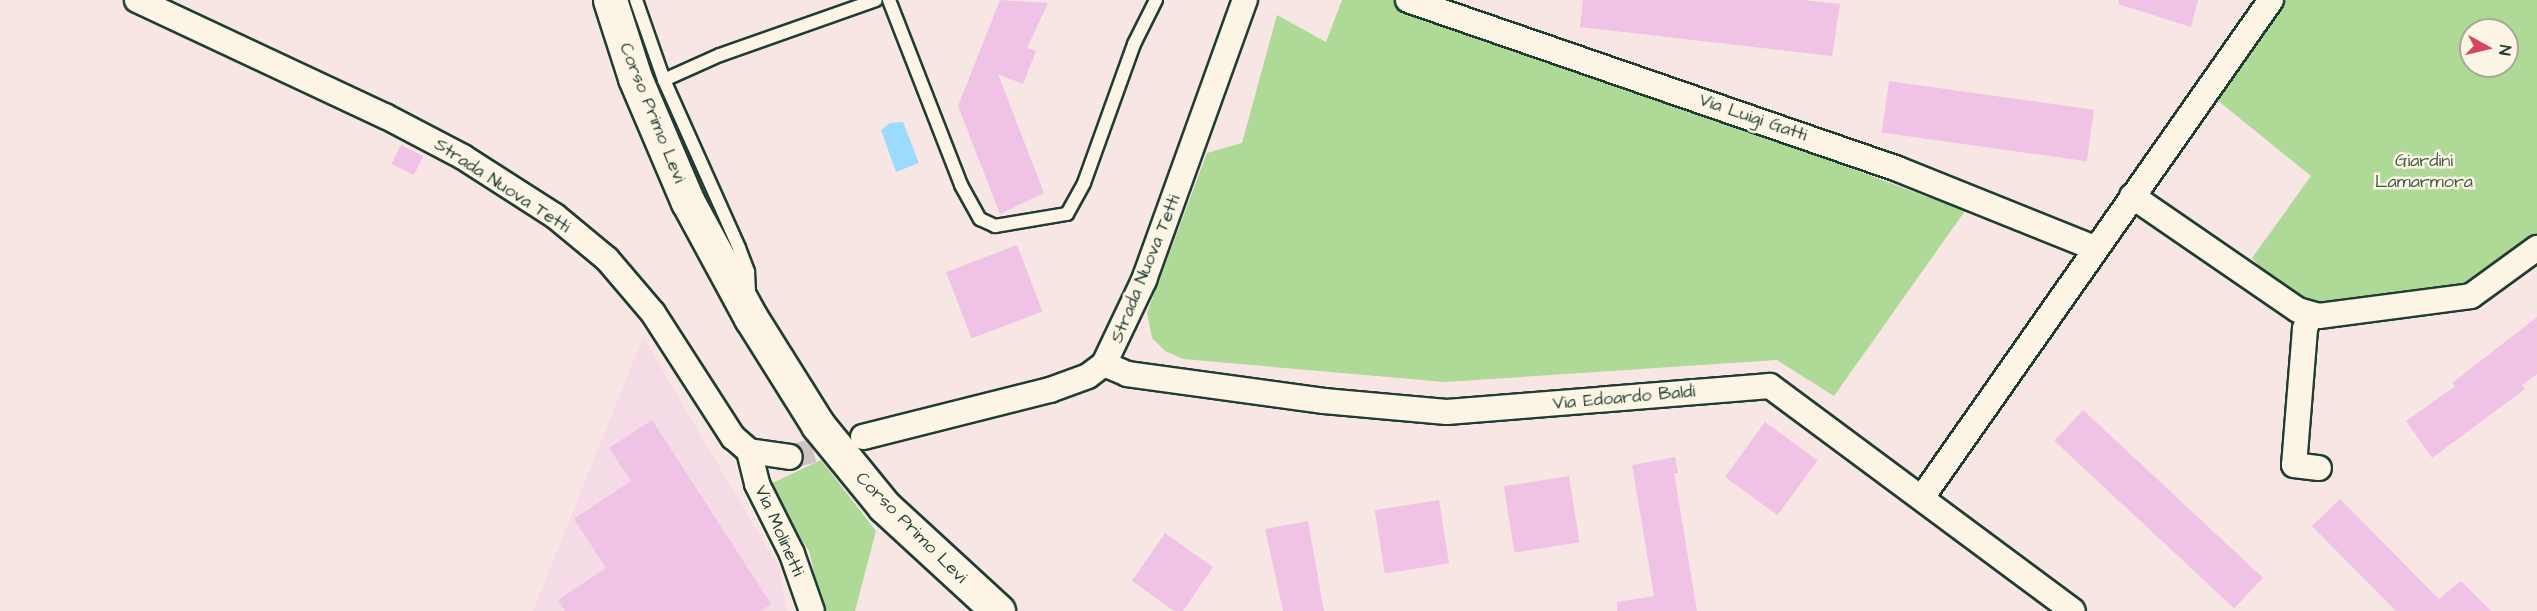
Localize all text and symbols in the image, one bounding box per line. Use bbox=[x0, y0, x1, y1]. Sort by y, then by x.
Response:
north arrow bbox=[2459, 18, 2519, 78]
street label: Corso Primo Levi bbox=[614, 40, 690, 186]
text: N bbox=[2493, 44, 2516, 57]
street label: Via Luigi Gatti bbox=[1696, 89, 1810, 147]
street label: Strada Nuova Tetti bbox=[430, 134, 574, 238]
park label: Giardini Lamarmora bbox=[2375, 151, 2473, 194]
street label: Strada Nuova Tetti bbox=[1106, 192, 1186, 346]
street label: Via Edoardo Baldi bbox=[1552, 381, 1696, 415]
street label: Corso Primo Levi bbox=[851, 468, 971, 588]
street label: Via Molinetti bbox=[749, 482, 809, 580]

